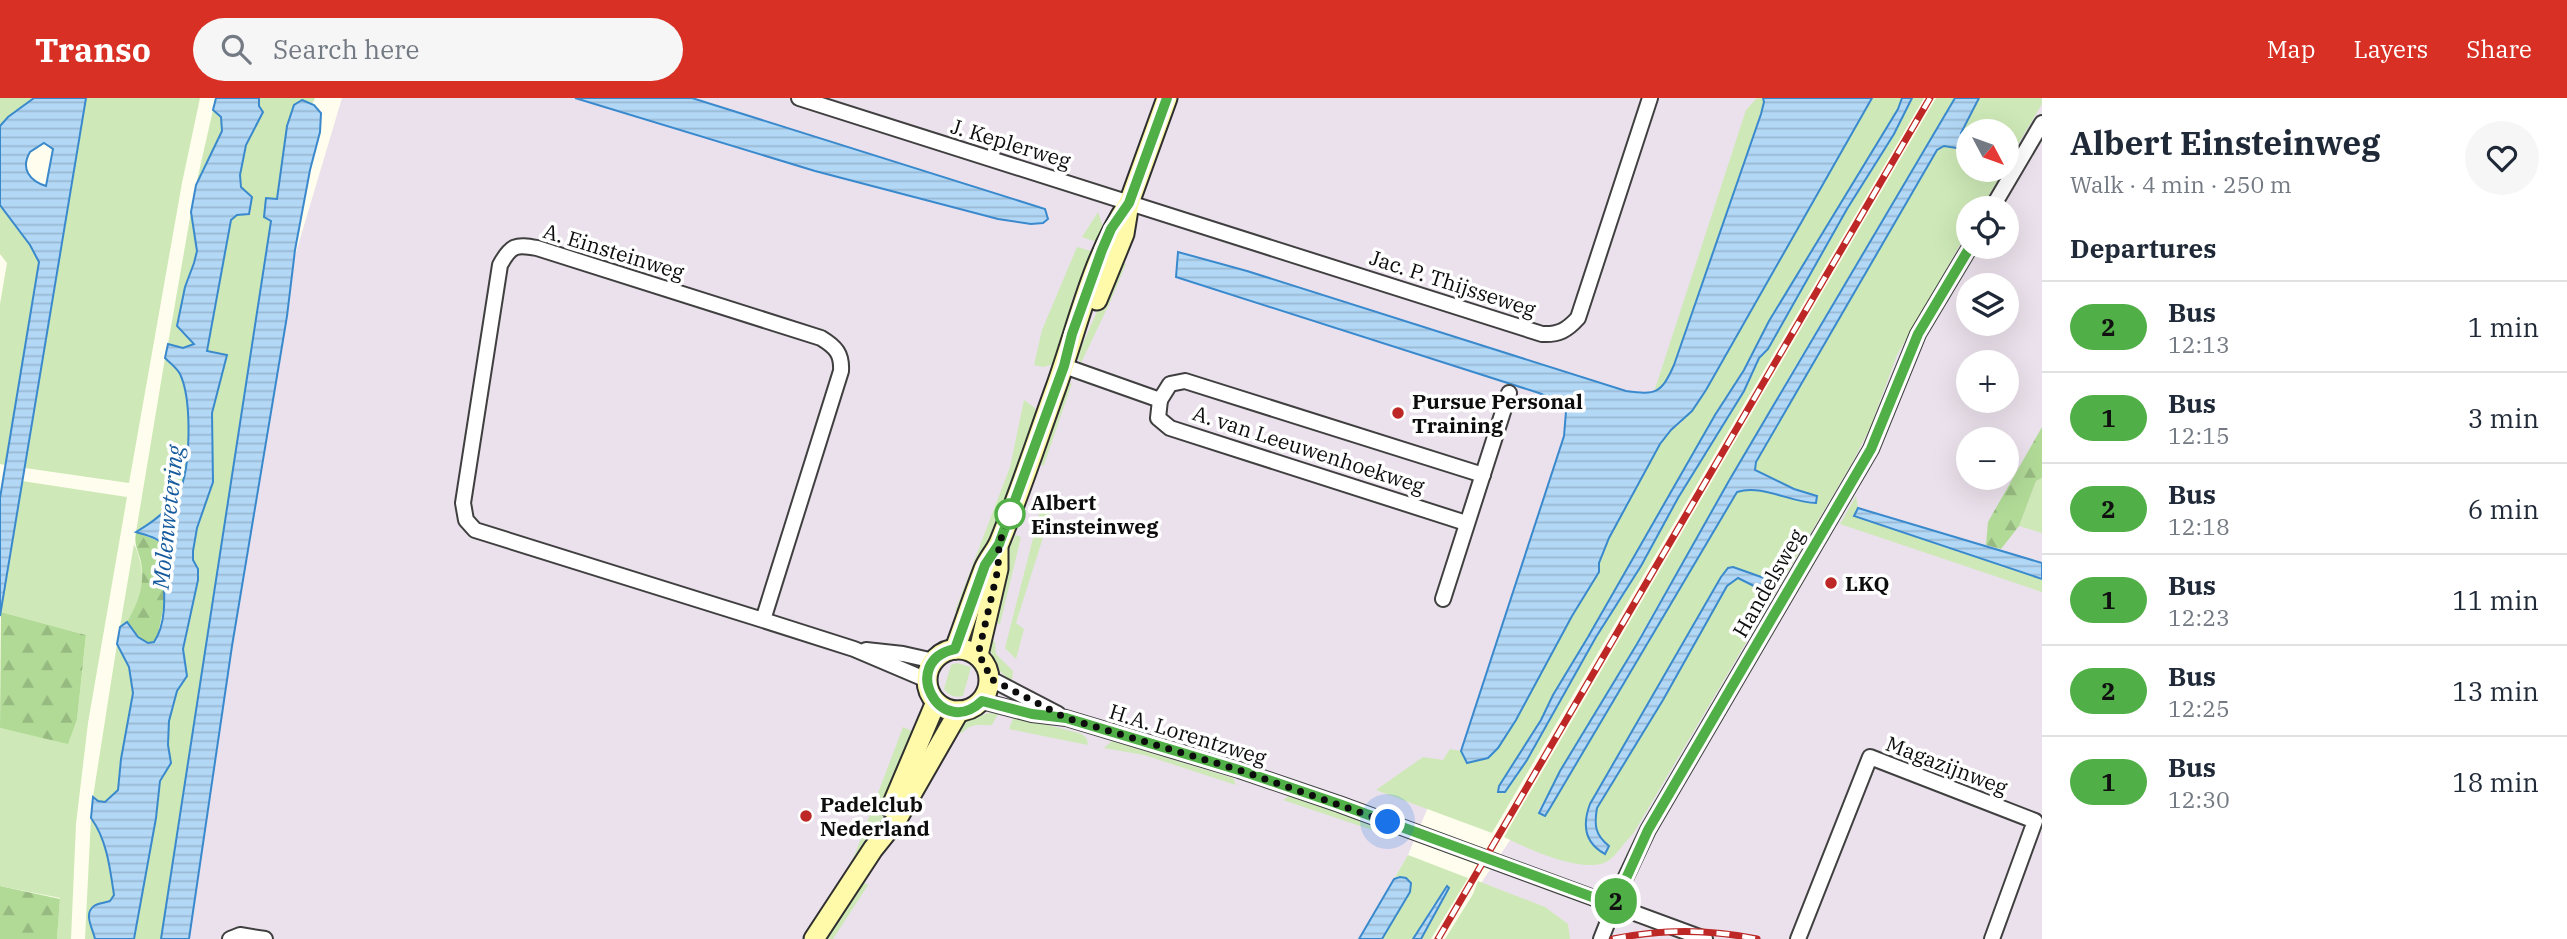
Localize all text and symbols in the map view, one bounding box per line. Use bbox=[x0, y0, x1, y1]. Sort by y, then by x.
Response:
search box bbox=[193, 18, 683, 81]
text: Transo bbox=[35, 28, 151, 71]
icon: search bbox=[217, 30, 255, 68]
text: Search here bbox=[273, 32, 420, 66]
text: Map bbox=[2267, 33, 2315, 65]
text: Layers bbox=[2353, 33, 2428, 65]
text: Share bbox=[2466, 33, 2532, 65]
street label: J. Keplerweg bbox=[948, 112, 1075, 175]
north arrow bbox=[1956, 119, 2020, 182]
map controls bbox=[1956, 119, 2019, 490]
text: Albert Einsteinweg bbox=[2070, 121, 2380, 164]
button: heart bbox=[2465, 121, 2539, 195]
text: Walk · 4 min · 250 m bbox=[2070, 169, 2292, 199]
button: locate bbox=[1956, 196, 2019, 259]
street label: A. Einsteinweg bbox=[540, 216, 689, 286]
text: Departures bbox=[2070, 231, 2216, 265]
street label: Jac. P. Thijsseweg bbox=[1366, 243, 1540, 323]
button: layers bbox=[1956, 273, 2019, 336]
text: Bus bbox=[2168, 295, 2216, 329]
text: 1 min bbox=[2468, 310, 2539, 344]
text: 2 bbox=[2101, 311, 2116, 343]
text: 12:13 bbox=[2168, 329, 2230, 359]
button: + bbox=[1956, 350, 2019, 413]
text: Bus bbox=[2168, 386, 2216, 420]
place label: Pursue Personal Training bbox=[1412, 387, 1583, 439]
street label: A. van Leeuwenhoekweg bbox=[1189, 398, 1429, 500]
text: 3 min bbox=[2468, 401, 2539, 435]
text: 1 bbox=[2101, 402, 2116, 434]
marker: Pursue Personal Training bbox=[1390, 405, 1406, 421]
text: 12:15 bbox=[2168, 420, 2230, 450]
button: − bbox=[1956, 427, 2019, 490]
water label: Molenwetering bbox=[144, 442, 190, 591]
text: Bus bbox=[2168, 477, 2216, 511]
place label: Albert Einsteinweg bbox=[1031, 488, 1159, 540]
text: 6 min bbox=[2468, 492, 2539, 526]
text: 2 bbox=[2101, 493, 2116, 525]
marker: Albert Einsteinweg bbox=[995, 499, 1025, 529]
text: 12:18 bbox=[2168, 511, 2230, 541]
street label: Handelsweg bbox=[1726, 523, 1811, 642]
text: Bus bbox=[2168, 568, 2216, 602]
place label: LKQ bbox=[1845, 569, 1889, 597]
marker: LKQ bbox=[1823, 575, 1839, 591]
text: 11 min bbox=[2452, 583, 2539, 617]
text: 1 bbox=[2101, 584, 2116, 616]
text: 12:23 bbox=[2168, 602, 2230, 632]
text: Bus bbox=[2168, 659, 2216, 693]
text: 13 min bbox=[2452, 674, 2539, 708]
text: 2 bbox=[2101, 675, 2116, 707]
text: 12:25 bbox=[2168, 693, 2230, 723]
street label: H.A. Lorentzweg bbox=[1106, 697, 1271, 771]
street label: Magazijnweg bbox=[1882, 729, 2012, 801]
text: Bus bbox=[2168, 750, 2216, 784]
text: 18 min bbox=[2452, 765, 2539, 799]
text: 1 bbox=[2101, 766, 2116, 798]
text: 12:30 bbox=[2168, 784, 2230, 814]
place label: Padelclub Nederland bbox=[820, 790, 930, 842]
your location bbox=[1370, 804, 1405, 839]
marker: Padelclub Nederland bbox=[798, 808, 814, 824]
line badge: 2 bbox=[1593, 878, 1639, 924]
text: 2 bbox=[1609, 885, 1623, 917]

